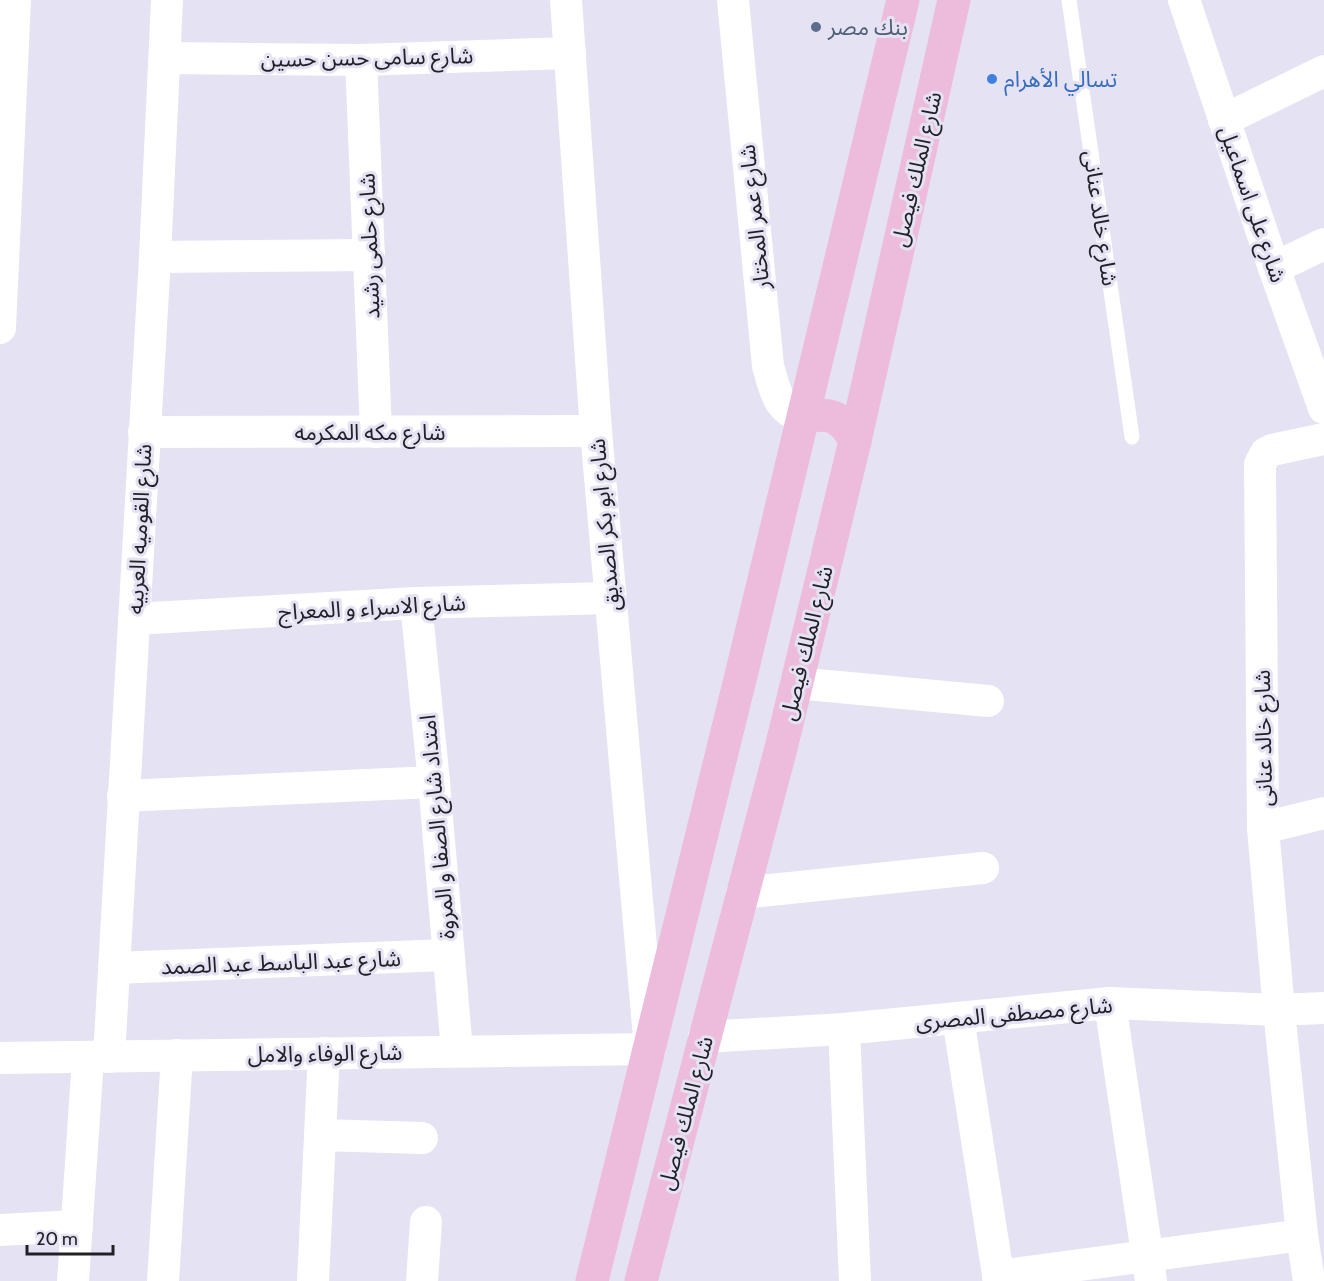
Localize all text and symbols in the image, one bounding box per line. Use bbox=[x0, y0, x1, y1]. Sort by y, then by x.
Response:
place label: بنك مصر bbox=[827, 14, 908, 41]
marker: بنك مصر bbox=[809, 20, 823, 34]
street label: شارع سامى حسن حسين bbox=[260, 42, 474, 76]
place label: تسالي الأهرام bbox=[1004, 66, 1117, 96]
marker: تسالي الأهرام bbox=[985, 72, 999, 86]
street label: شارع الملك فيصل bbox=[886, 89, 950, 250]
street label: شارع على اسماعيل bbox=[1210, 122, 1292, 287]
street label: شارع عمر المختار bbox=[733, 143, 779, 292]
street label: شارع خالد عنانى bbox=[1075, 149, 1123, 288]
street label: شارع حلمى رشيد bbox=[353, 173, 389, 319]
street label: شارع مكه المكرمه bbox=[294, 419, 446, 449]
street label: شارع ابو بكر الصديق bbox=[584, 437, 628, 612]
street label: شارع القوميه العربيه bbox=[122, 443, 160, 615]
street label: شارع الملك فيصل bbox=[774, 563, 842, 724]
street label: شارع الاسراء و المعراج bbox=[278, 589, 467, 629]
street label: شارع خالد عنانى bbox=[1249, 669, 1281, 807]
street label: امتداد شارع الصفا و المروة bbox=[414, 713, 464, 940]
street label: شارع عبد الباسط عبد الصمد bbox=[161, 945, 402, 983]
street label: شارع مصطفى المصرى bbox=[914, 991, 1114, 1039]
street label: شارع الملك فيصل bbox=[652, 1033, 722, 1194]
street label: شارع الوفاء والامل bbox=[247, 1039, 403, 1071]
scale bar bbox=[27, 1218, 112, 1256]
text: 20 m bbox=[36, 1228, 78, 1250]

